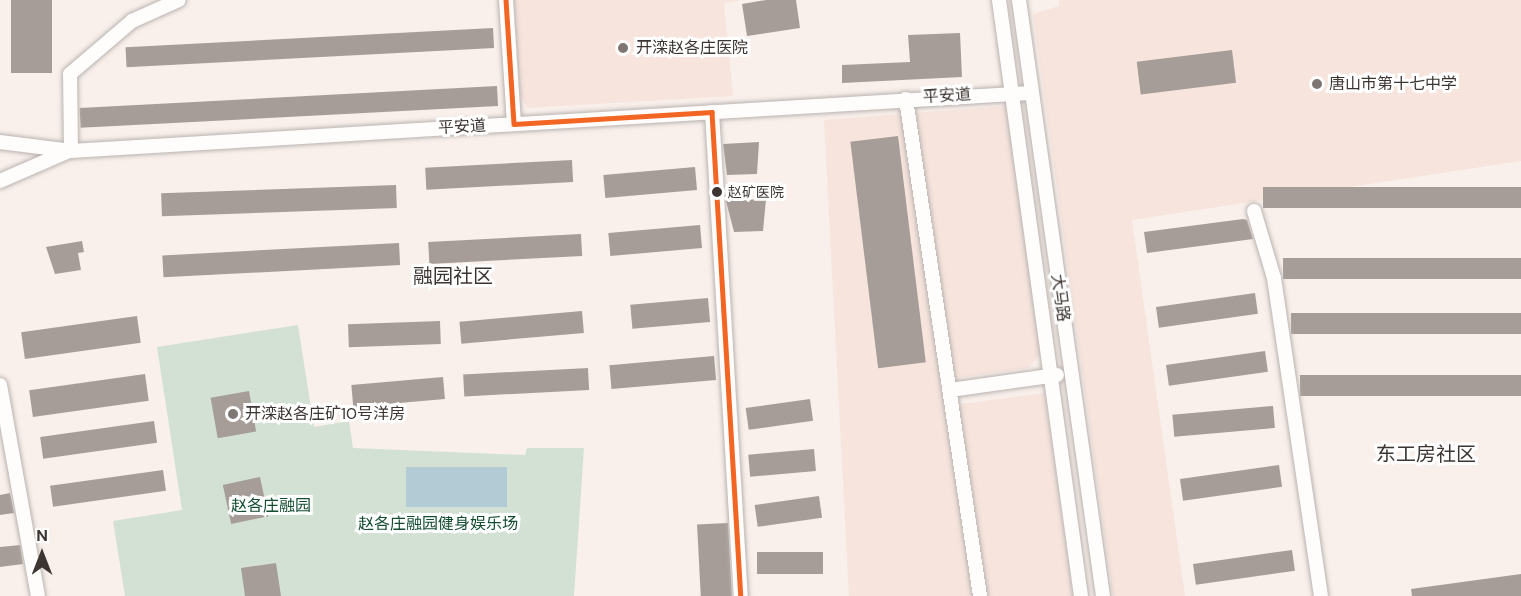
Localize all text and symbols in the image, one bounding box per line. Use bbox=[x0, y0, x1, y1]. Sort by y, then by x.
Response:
place label: 开滦赵各庄医院 bbox=[636, 38, 748, 58]
marker: 开滦赵各庄医院 bbox=[614, 39, 632, 57]
place label: 唐山市第十七中学 bbox=[1329, 74, 1457, 94]
marker: 唐山市第十七中学 bbox=[1310, 77, 1324, 91]
street label: 平安道 bbox=[922, 85, 972, 107]
street label: 平安道 bbox=[438, 116, 486, 138]
place label: 赵矿医院 bbox=[728, 184, 784, 200]
marker: 赵矿医院 bbox=[711, 186, 723, 198]
district label: 融园社区 bbox=[413, 264, 493, 288]
street label: 大马路 bbox=[1047, 273, 1073, 323]
place label: 开滦赵各庄矿10号洋房 bbox=[245, 404, 405, 424]
marker: 开滦赵各庄矿10号洋房 bbox=[226, 407, 240, 421]
district label: 东工房社区 bbox=[1376, 442, 1476, 466]
park label: 赵各庄融园 bbox=[231, 496, 311, 516]
park label: 赵各庄融园健身娱乐场 bbox=[358, 514, 518, 534]
north arrow bbox=[12, 524, 72, 584]
text: N bbox=[36, 525, 48, 546]

